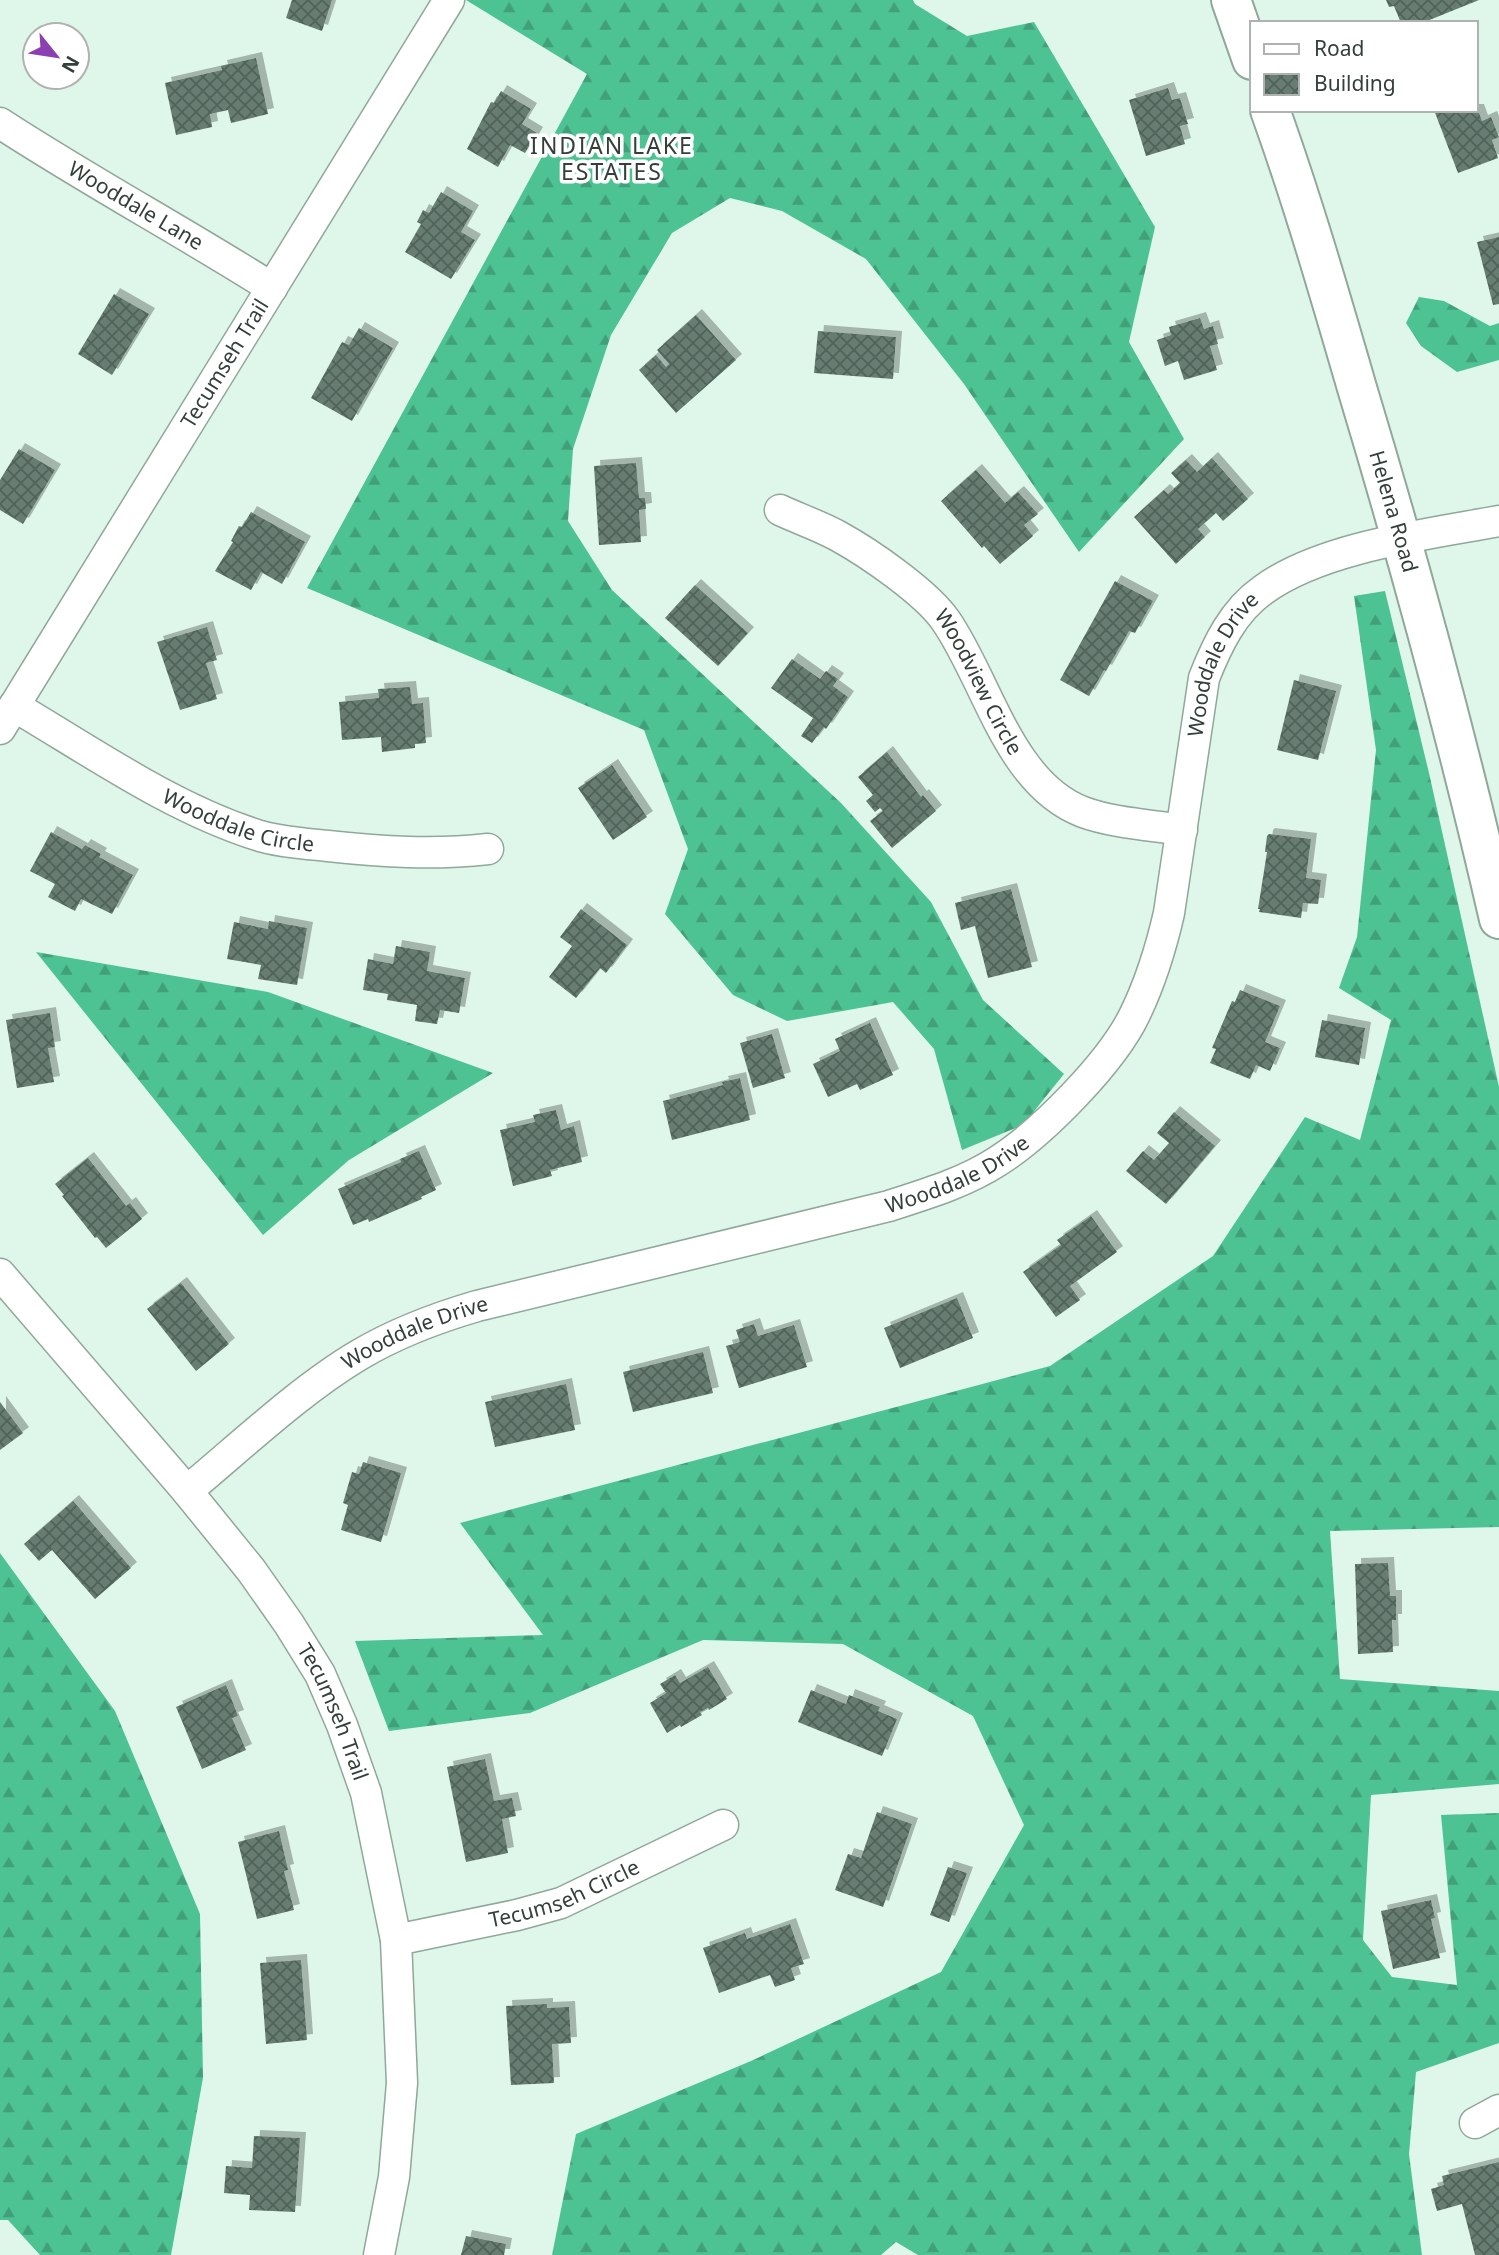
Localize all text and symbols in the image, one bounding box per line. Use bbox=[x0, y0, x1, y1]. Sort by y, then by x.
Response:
north arrow bbox=[21, 21, 91, 91]
legend bbox=[1250, 21, 1478, 112]
text: Road bbox=[1314, 34, 1364, 62]
text: N bbox=[56, 51, 86, 78]
text: Building bbox=[1314, 69, 1396, 97]
district label: INDIAN LAKE ESTATES bbox=[530, 129, 694, 187]
street label: Wooddale Lane bbox=[63, 154, 209, 256]
street label: Tecumseh Trail bbox=[174, 293, 275, 433]
street label: Helena Road bbox=[1363, 447, 1425, 575]
street label: Wooddale Drive bbox=[1180, 585, 1264, 739]
street label: Woodview Circle bbox=[929, 603, 1029, 760]
street label: Wooddale Circle bbox=[158, 782, 315, 858]
street label: Wooddale Drive bbox=[881, 1128, 1035, 1219]
street label: Wooddale Drive bbox=[336, 1289, 491, 1375]
street label: Tecumseh Trail bbox=[291, 1638, 375, 1784]
street label: Tecumseh Circle bbox=[486, 1852, 644, 1933]

